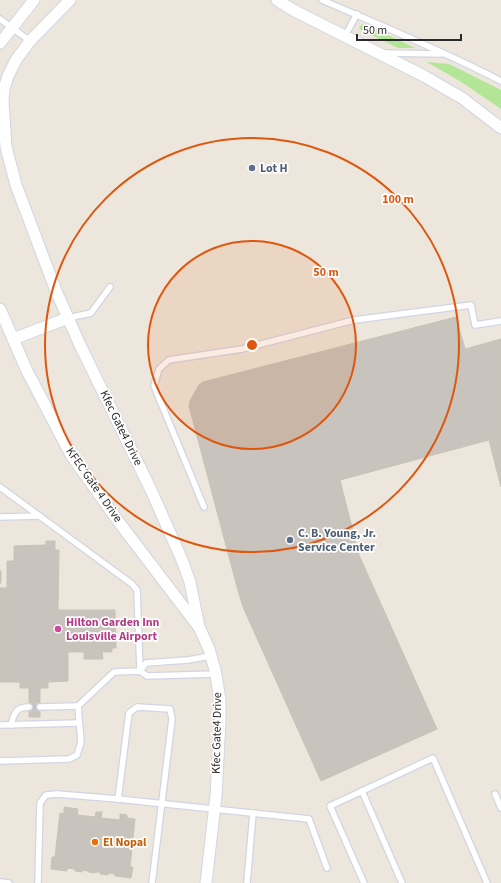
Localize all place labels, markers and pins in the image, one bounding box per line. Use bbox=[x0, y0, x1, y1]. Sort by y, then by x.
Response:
place label: Lot H bbox=[260, 160, 287, 177]
marker: Lot H bbox=[247, 163, 257, 173]
centre of rings bbox=[245, 338, 259, 352]
place label: C. B. Young, Jr. Service Center bbox=[298, 525, 376, 556]
marker: C. B. Young, Jr. Service Center bbox=[285, 535, 295, 545]
place label: Hilton Garden Inn Louisville Airport bbox=[66, 614, 160, 645]
marker: Hilton Garden Inn Louisville Airport bbox=[53, 624, 63, 634]
place label: El Nopal bbox=[103, 834, 147, 851]
marker: El Nopal bbox=[90, 837, 100, 847]

